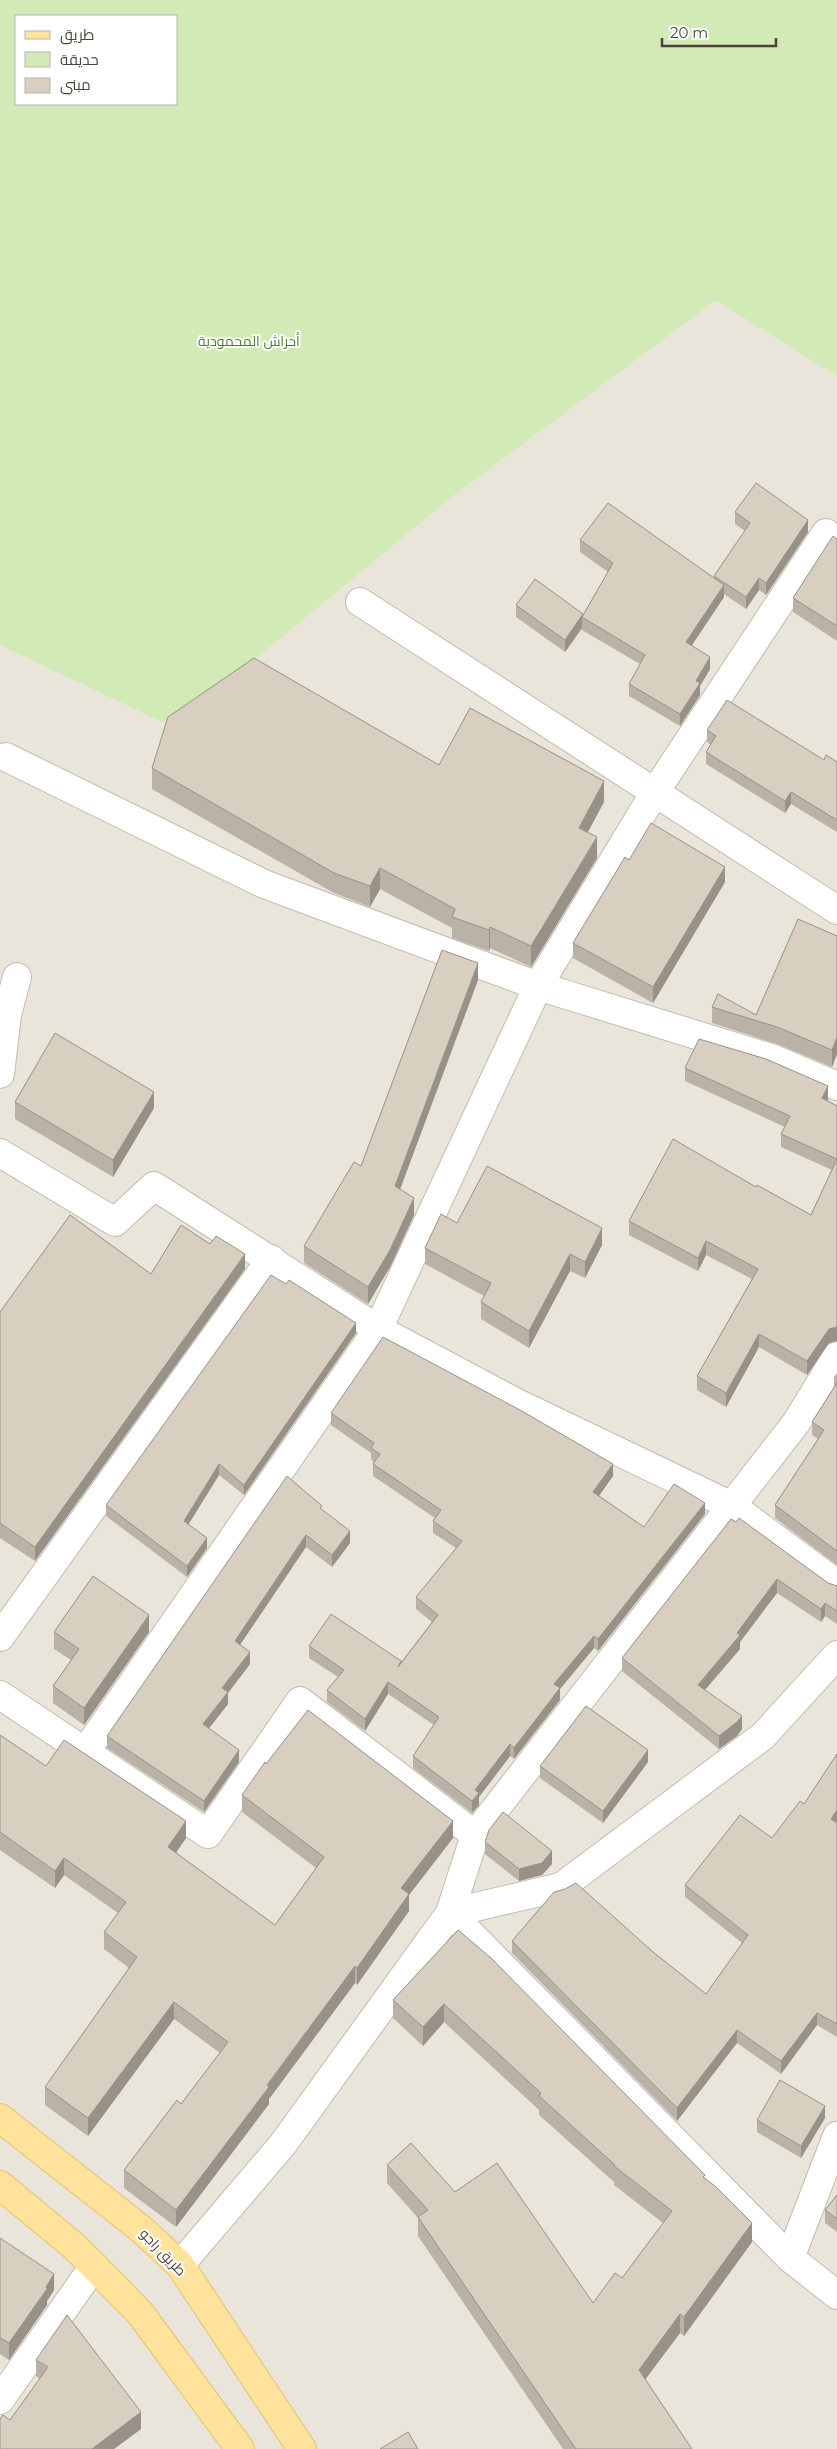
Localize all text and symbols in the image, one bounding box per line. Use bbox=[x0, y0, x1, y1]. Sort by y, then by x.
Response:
legend bbox=[15, 15, 178, 105]
scale bar bbox=[662, 15, 776, 47]
text: 20 m bbox=[670, 23, 708, 42]
text: طريق bbox=[60, 25, 94, 45]
text: حديقة bbox=[60, 50, 99, 69]
text: مبنى bbox=[60, 75, 91, 95]
park label: أحراش المحمودية bbox=[198, 332, 300, 350]
street label: طريق راجو bbox=[136, 2225, 190, 2279]

